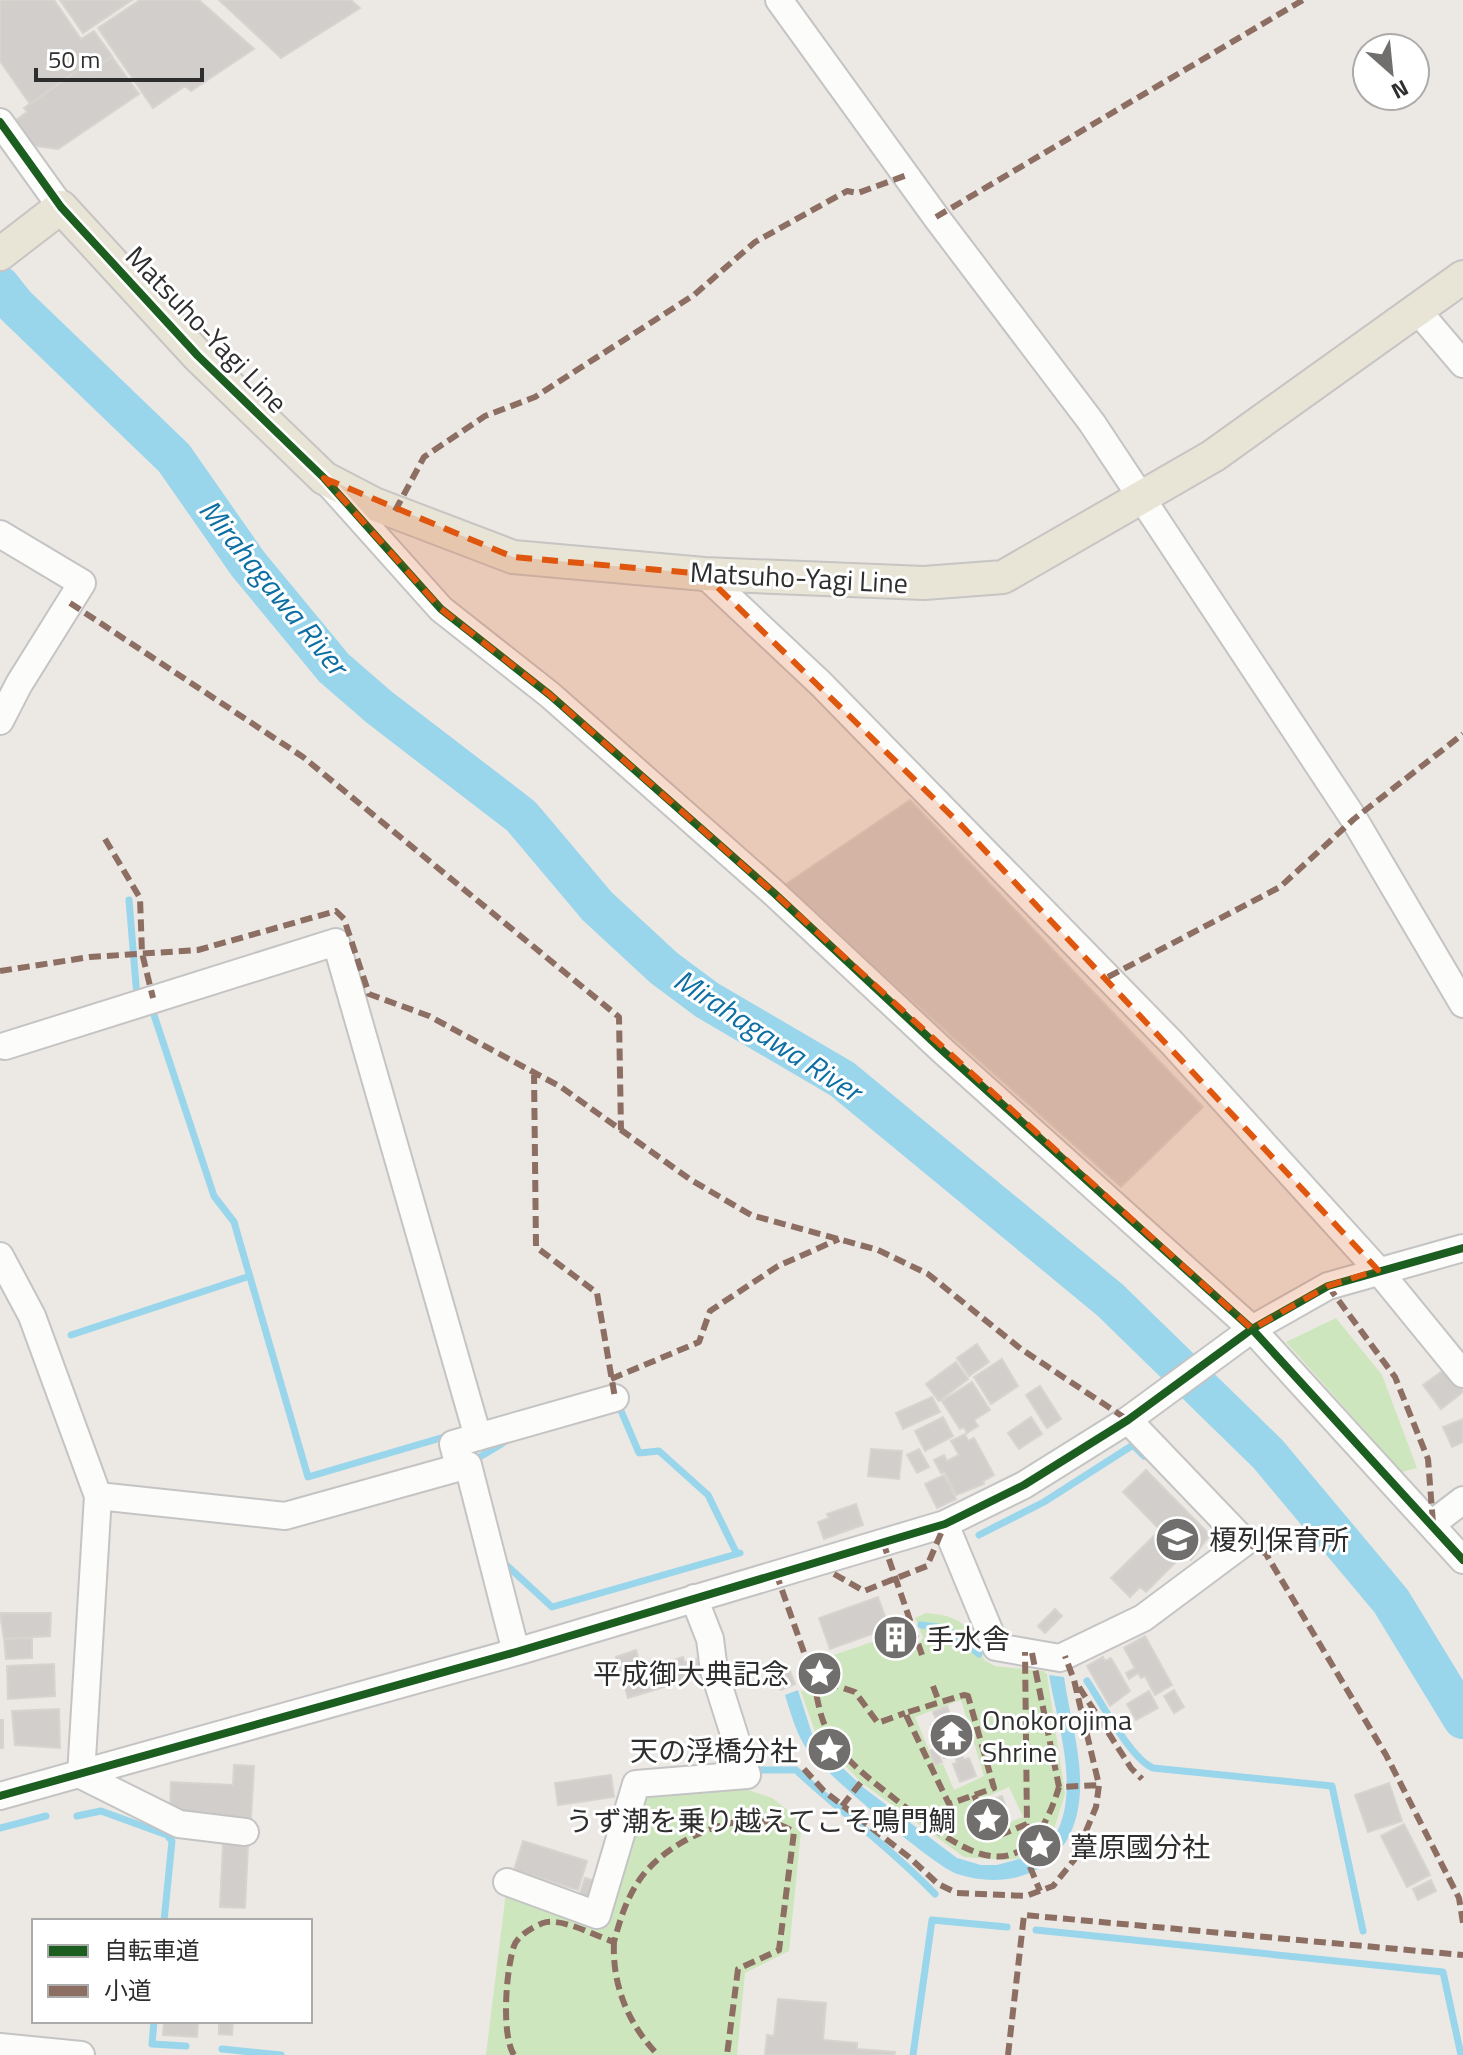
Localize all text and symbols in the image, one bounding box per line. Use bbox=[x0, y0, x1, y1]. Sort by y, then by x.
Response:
scale bar bbox=[36, 32, 202, 82]
north arrow bbox=[1351, 32, 1431, 112]
text: 50 m bbox=[48, 41, 100, 77]
text: N bbox=[1386, 71, 1415, 108]
street label: Matsuho-Yagi Line bbox=[116, 236, 298, 422]
water label: Mirahagawa River bbox=[188, 489, 362, 688]
street label: Matsuho-Yagi Line bbox=[689, 550, 909, 604]
water label: Mirahagawa River bbox=[665, 957, 874, 1115]
school or university icon: 榎列保育所 bbox=[1154, 1515, 1202, 1563]
place label: 榎列保育所 bbox=[1209, 1518, 1349, 1561]
building icon: 手水舎 bbox=[871, 1614, 919, 1662]
place label: 手水舎 bbox=[926, 1617, 1010, 1660]
place icon: 平成御大典記念 bbox=[796, 1649, 844, 1697]
place label: 平成御大典記念 bbox=[593, 1652, 789, 1695]
place label: Onokorojima Shrine bbox=[982, 1698, 1132, 1773]
temple icon: Onokorojima Shrine bbox=[927, 1711, 975, 1759]
place icon: 天の浮橋分社 bbox=[805, 1726, 853, 1774]
place label: 天の浮橋分社 bbox=[630, 1729, 798, 1772]
place icon: うず潮を乗り越えてこそ鳴門鯛 bbox=[963, 1796, 1011, 1844]
place label: うず潮を乗り越えてこそ鳴門鯛 bbox=[565, 1799, 956, 1842]
place icon: 葦原國分社 bbox=[1015, 1822, 1063, 1870]
place label: 葦原國分社 bbox=[1070, 1825, 1210, 1868]
legend bbox=[32, 1919, 312, 2023]
text: 自転車道 bbox=[104, 1932, 200, 1968]
text: 小道 bbox=[104, 1972, 152, 2008]

